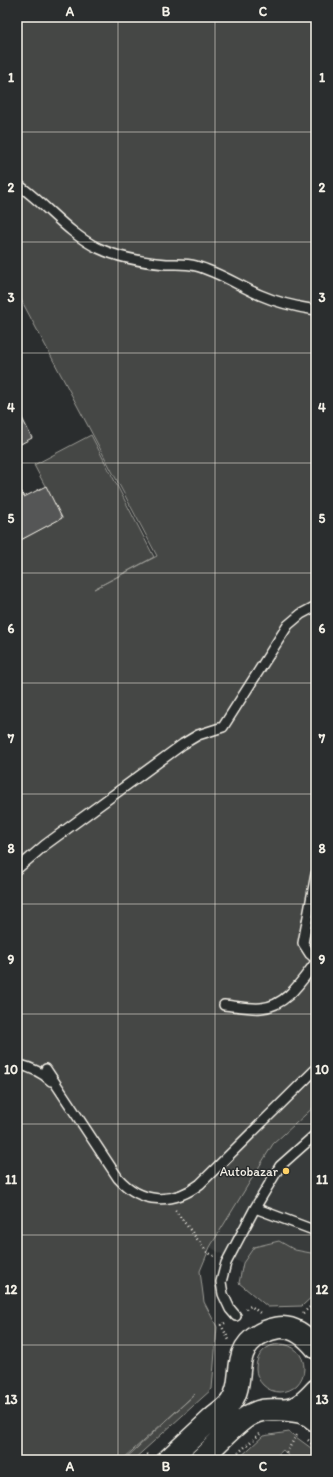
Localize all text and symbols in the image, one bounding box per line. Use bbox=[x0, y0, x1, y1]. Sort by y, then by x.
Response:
text: A bbox=[65, 4, 75, 19]
text: B bbox=[162, 4, 171, 19]
text: C bbox=[259, 4, 268, 19]
text: 1 bbox=[8, 70, 14, 85]
text: 1 bbox=[319, 70, 325, 85]
text: 2 bbox=[8, 180, 15, 195]
text: 2 bbox=[319, 180, 326, 195]
text: 3 bbox=[7, 290, 15, 305]
text: 3 bbox=[318, 290, 326, 305]
text: 4 bbox=[7, 400, 15, 415]
text: 4 bbox=[318, 400, 326, 415]
text: 5 bbox=[8, 511, 15, 526]
text: 5 bbox=[319, 511, 326, 526]
text: 6 bbox=[8, 621, 15, 636]
text: 6 bbox=[319, 621, 326, 636]
text: 7 bbox=[7, 731, 15, 746]
text: 7 bbox=[318, 731, 326, 746]
text: 8 bbox=[7, 841, 15, 856]
text: 8 bbox=[318, 841, 326, 856]
text: 9 bbox=[8, 952, 15, 967]
text: 9 bbox=[319, 952, 326, 967]
text: 10 bbox=[4, 1062, 18, 1077]
text: 10 bbox=[315, 1062, 329, 1077]
place label: Autobazar bbox=[220, 1164, 279, 1179]
marker: Autobazar bbox=[281, 1166, 291, 1176]
text: 11 bbox=[5, 1172, 17, 1187]
text: 11 bbox=[316, 1172, 328, 1187]
text: 12 bbox=[5, 1282, 18, 1297]
text: 12 bbox=[316, 1282, 329, 1297]
text: 13 bbox=[4, 1392, 18, 1407]
text: 13 bbox=[315, 1392, 329, 1407]
text: A bbox=[65, 1459, 75, 1474]
text: B bbox=[162, 1459, 171, 1474]
text: C bbox=[259, 1459, 268, 1474]

